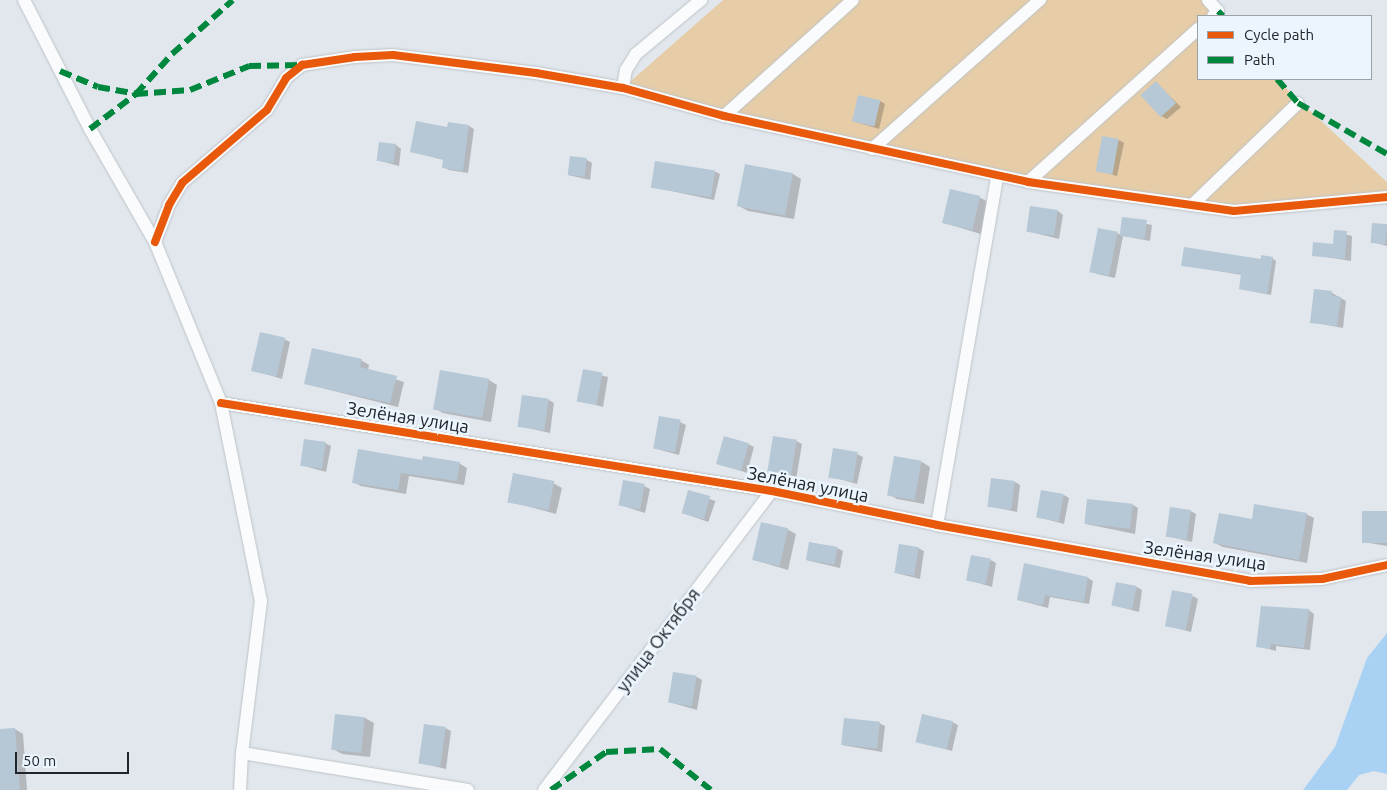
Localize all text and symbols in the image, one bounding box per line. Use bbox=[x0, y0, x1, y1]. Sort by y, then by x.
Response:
legend bbox=[1197, 15, 1372, 80]
text: Cycle path bbox=[1244, 26, 1314, 43]
text: Path bbox=[1244, 51, 1275, 68]
street label: Зелёная улица bbox=[345, 397, 471, 437]
street label: Зелёная улица bbox=[745, 462, 871, 506]
street label: Зелёная улица bbox=[1142, 536, 1268, 574]
street label: улица Октября bbox=[612, 584, 704, 696]
scale bar bbox=[18, 742, 131, 774]
text: 50 m bbox=[23, 752, 56, 769]

